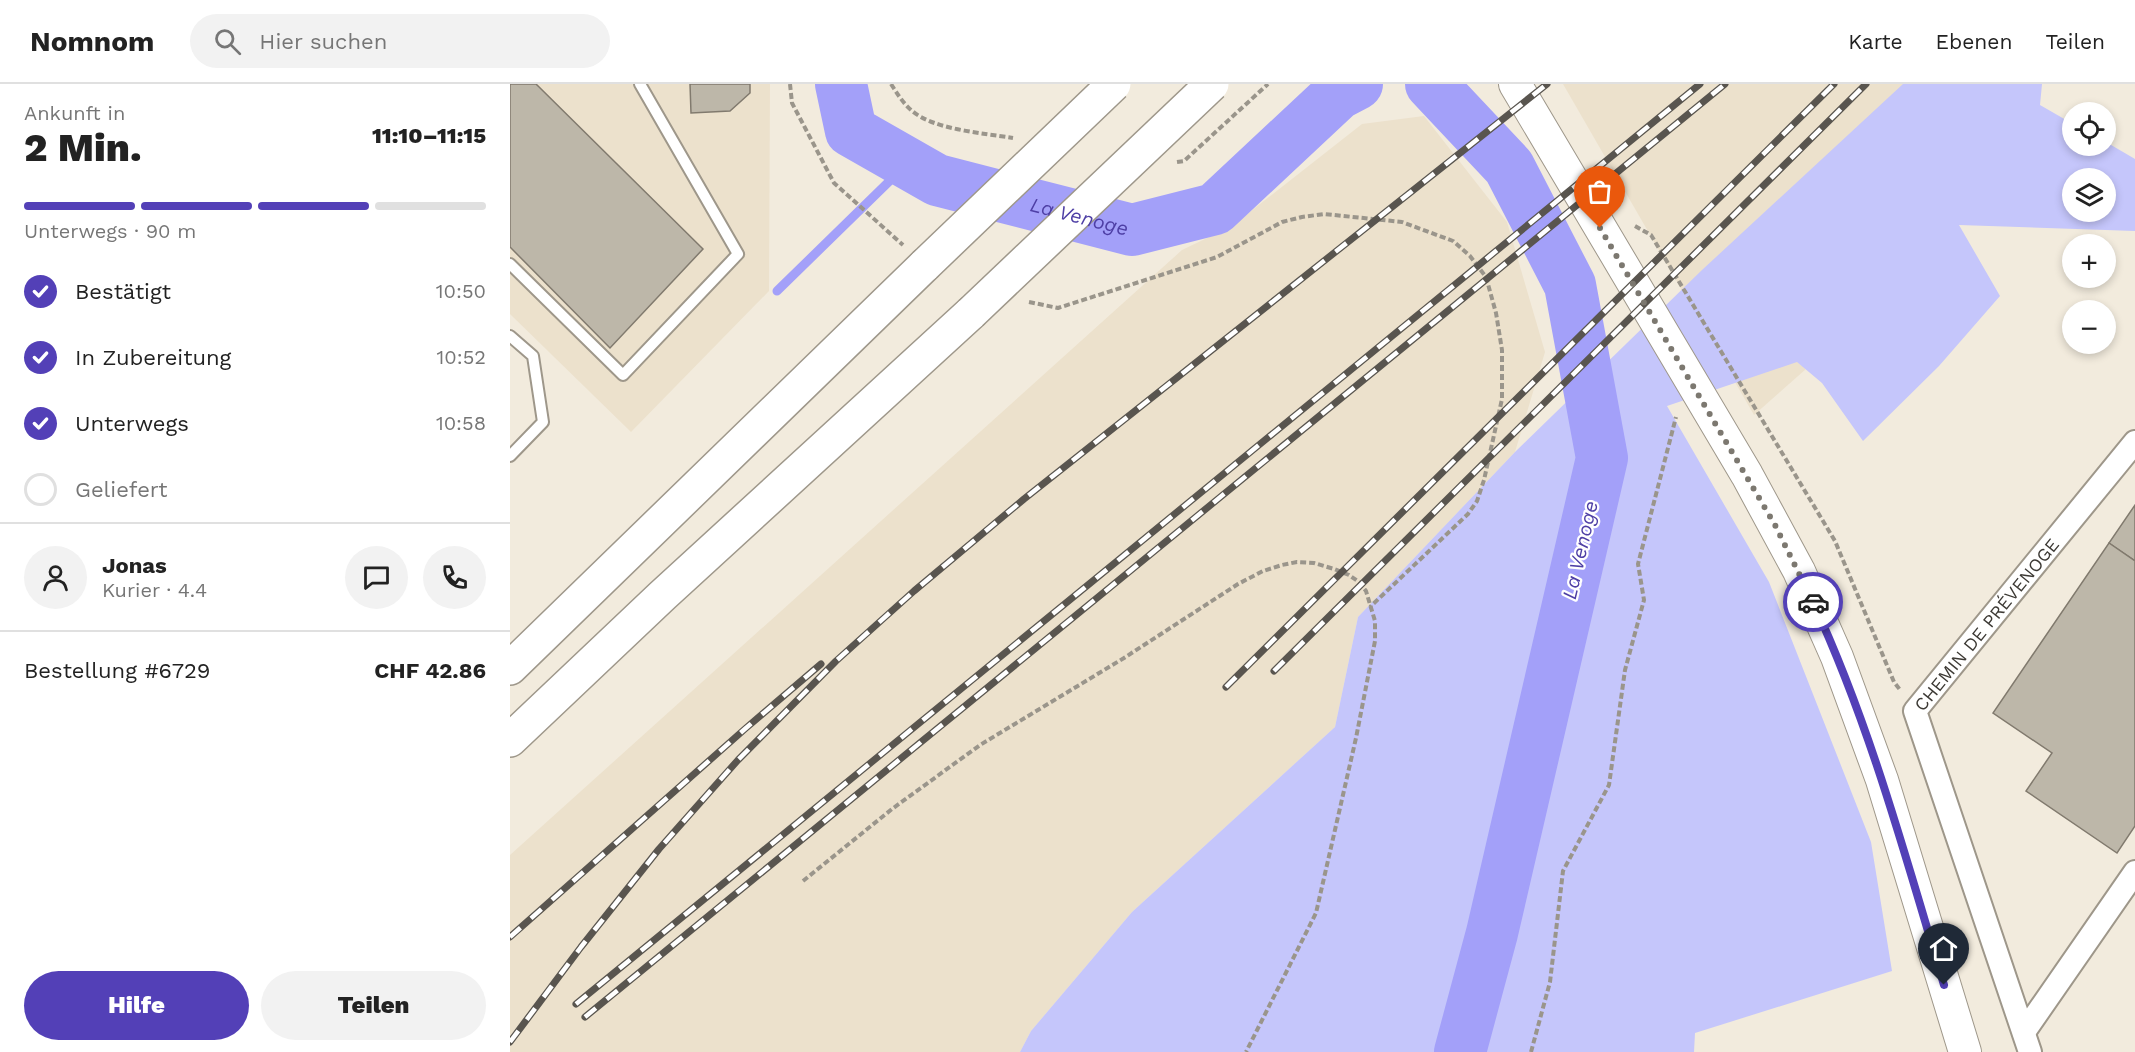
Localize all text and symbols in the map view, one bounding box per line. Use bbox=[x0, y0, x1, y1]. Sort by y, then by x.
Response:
search box bbox=[190, 14, 610, 68]
text: Nomnom bbox=[30, 25, 154, 58]
icon: search bbox=[211, 25, 244, 58]
text: Hier suchen bbox=[259, 29, 387, 54]
text: Karte bbox=[1848, 29, 1903, 54]
text: Ebenen bbox=[1936, 29, 2012, 54]
text: Teilen bbox=[2045, 29, 2105, 54]
text: Ankunft in bbox=[24, 101, 125, 125]
map controls bbox=[2062, 102, 2116, 354]
button: locate bbox=[2062, 102, 2116, 156]
text: 11:10–11:15 bbox=[372, 123, 486, 148]
text: 2 Min. bbox=[24, 125, 142, 170]
pin bbox=[1574, 166, 1625, 228]
button: layers bbox=[2062, 168, 2116, 222]
icon: bag bbox=[1583, 175, 1616, 208]
water label: La Venoge bbox=[1028, 192, 1131, 241]
text: Unterwegs · 90 m bbox=[24, 219, 196, 243]
button: + bbox=[2062, 234, 2116, 288]
icon: check bbox=[24, 275, 57, 308]
text: Bestätigt bbox=[75, 279, 171, 304]
text: 10:50 bbox=[436, 279, 486, 303]
button: − bbox=[2062, 300, 2116, 354]
icon: check bbox=[24, 341, 57, 374]
text: In Zubereitung bbox=[75, 345, 231, 370]
text: 10:52 bbox=[437, 345, 486, 369]
icon: check bbox=[24, 407, 57, 440]
text: Unterwegs bbox=[75, 411, 189, 436]
text: 10:58 bbox=[436, 411, 486, 435]
text: Geliefert bbox=[75, 477, 167, 502]
water label: La Venoge bbox=[1557, 498, 1603, 602]
street label: CHEMIN DE PRÉVENOGE bbox=[1909, 534, 2063, 715]
button: person bbox=[24, 546, 87, 609]
button: chat bbox=[345, 546, 408, 609]
button: phone bbox=[423, 546, 486, 609]
text: Jonas bbox=[102, 553, 167, 578]
courier bbox=[1783, 572, 1843, 632]
text: Kurier · 4.4 bbox=[102, 578, 207, 602]
icon: car bbox=[1797, 586, 1830, 619]
text: Bestellung #6729 bbox=[24, 658, 210, 683]
text: CHF 42.86 bbox=[374, 658, 486, 683]
pin bbox=[1918, 923, 1969, 985]
icon: home bbox=[1927, 932, 1960, 965]
button: Hilfe bbox=[24, 971, 249, 1040]
button: Teilen bbox=[261, 971, 486, 1040]

